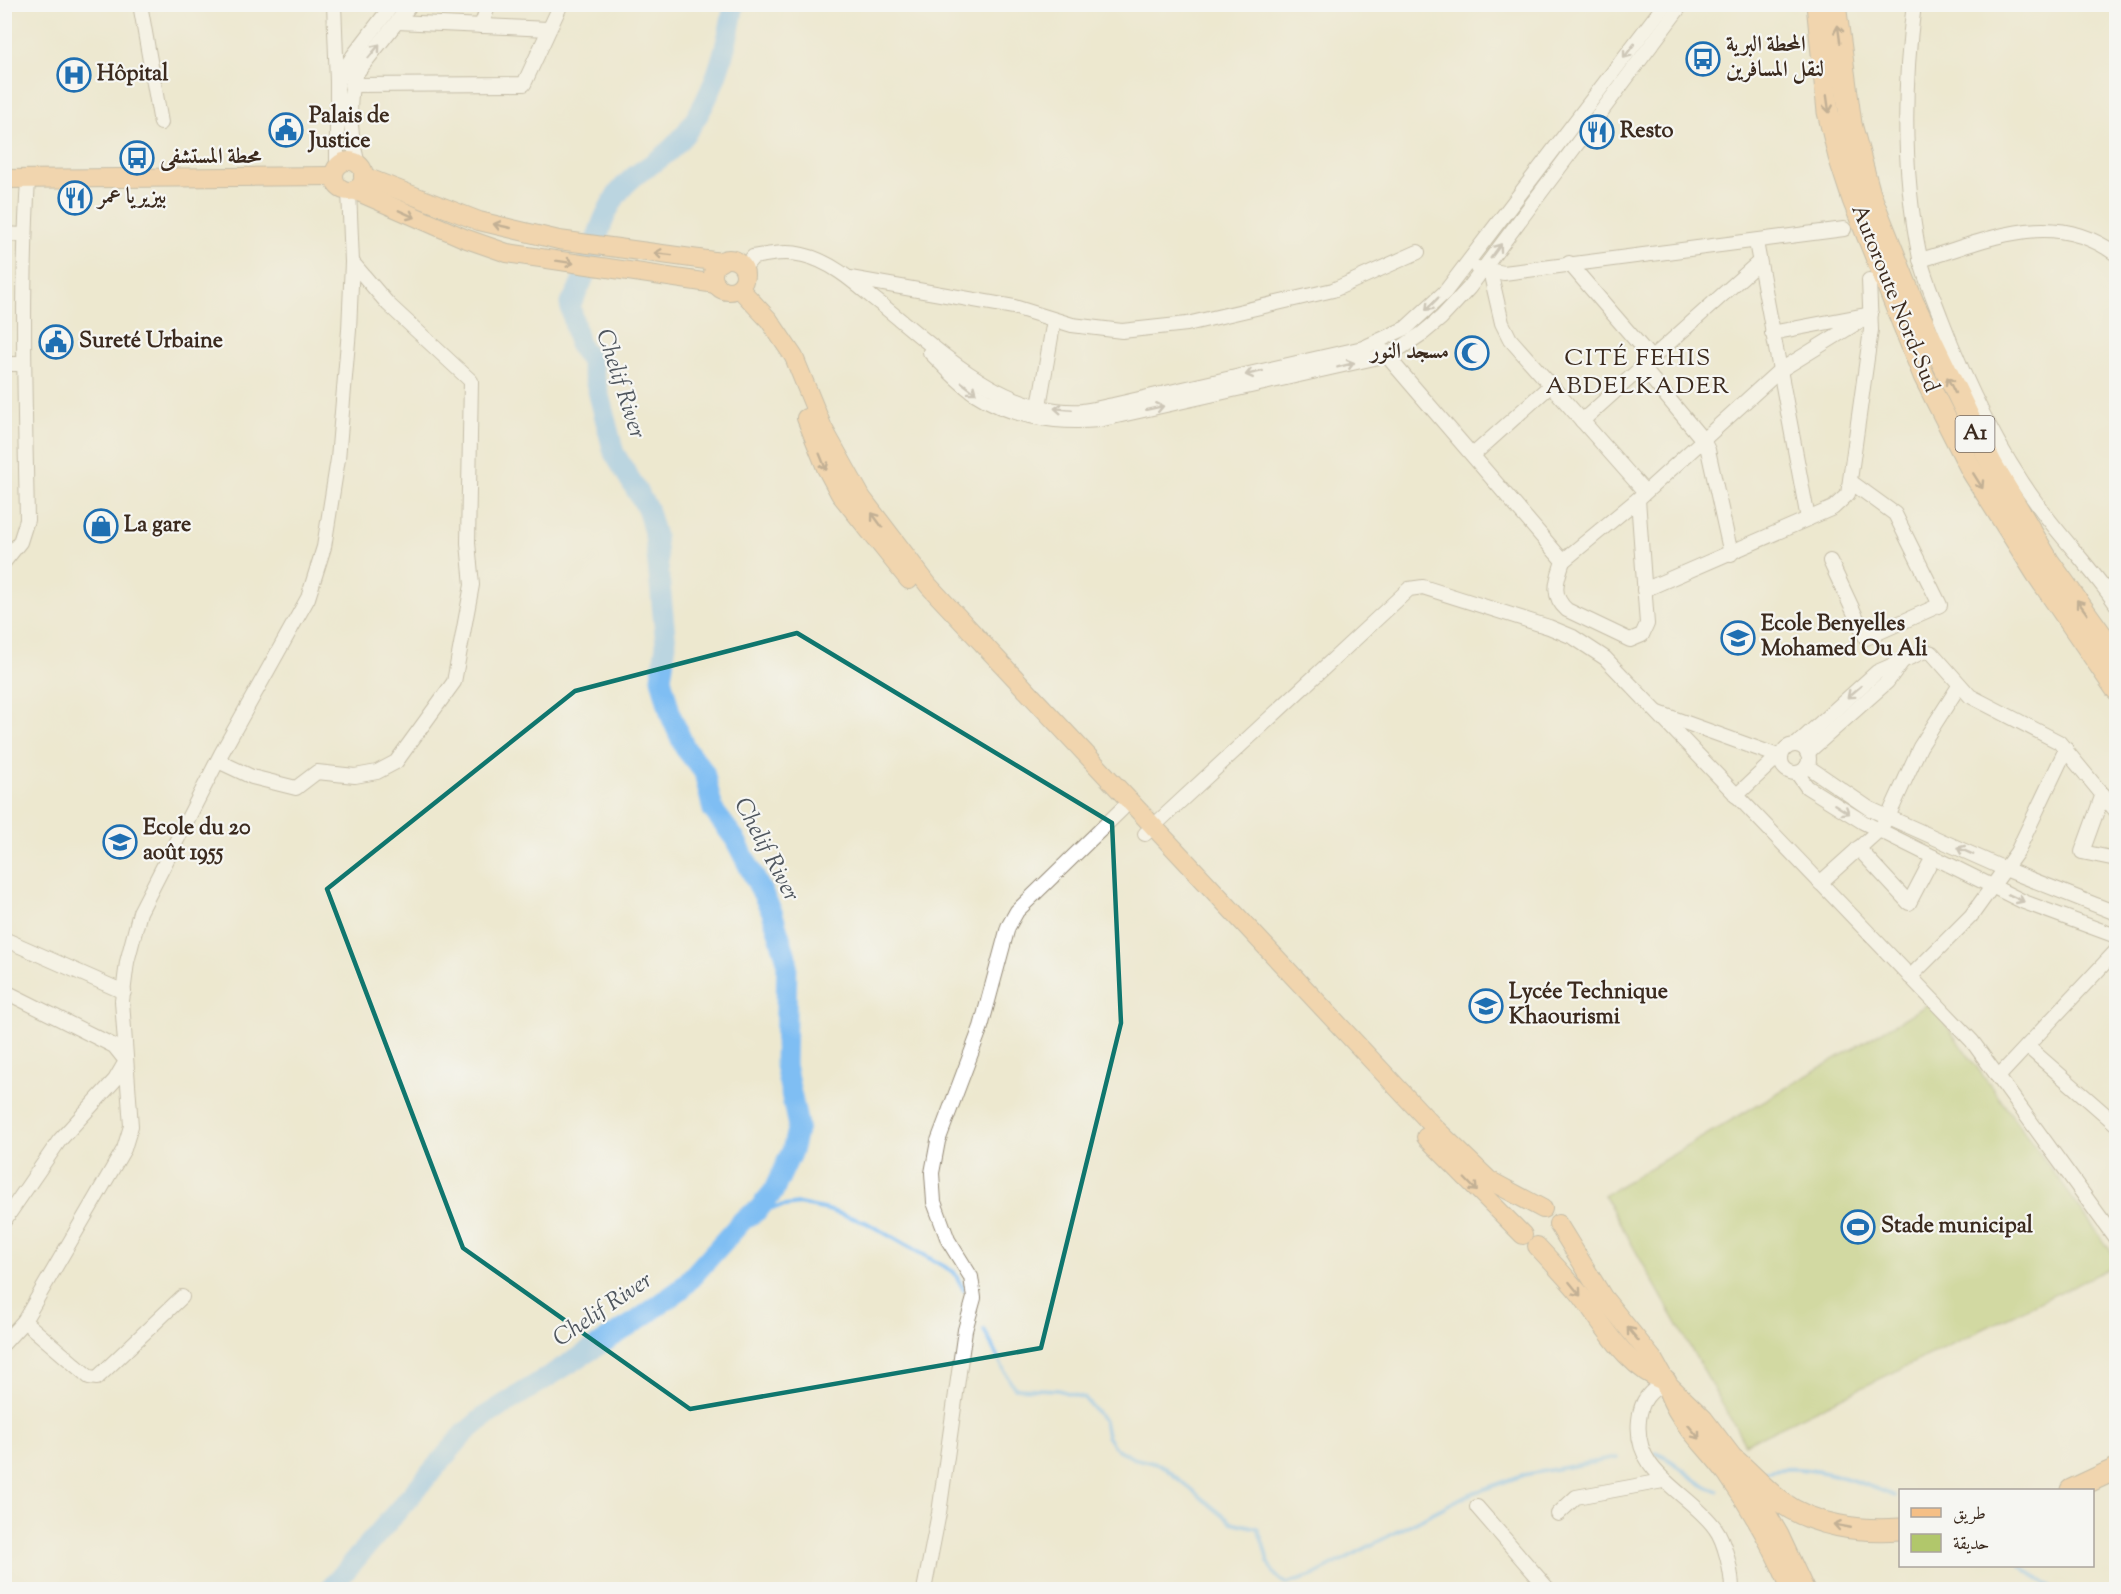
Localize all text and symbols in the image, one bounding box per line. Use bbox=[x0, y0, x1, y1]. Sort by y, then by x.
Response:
one-way arrow bbox=[1833, 24, 1844, 44]
place label: المحطة البرية لنقل المسافرين bbox=[1726, 30, 1824, 87]
bus stop icon: المحطة البرية لنقل المسافرين bbox=[1685, 41, 1721, 77]
one-way arrow bbox=[367, 43, 380, 59]
one-way arrow bbox=[1623, 43, 1636, 59]
hospital icon: Hôpital bbox=[56, 57, 92, 93]
place label: Hôpital bbox=[97, 59, 169, 91]
one-way arrow bbox=[1822, 94, 1833, 114]
place label: Palais de Justice bbox=[307, 101, 390, 158]
public building icon: Palais de Justice bbox=[268, 112, 304, 148]
restaurant icon: Resto bbox=[1579, 114, 1615, 150]
place label: Resto bbox=[1620, 116, 1674, 148]
bus stop icon: محطة المستشفى bbox=[119, 140, 155, 176]
place label: محطة المستشفى bbox=[159, 142, 262, 174]
restaurant icon: بيزيريا عمر bbox=[57, 180, 93, 216]
place label: بيزيريا عمر bbox=[96, 182, 166, 214]
street label: Autoroute Nord-Sud bbox=[1842, 200, 1946, 398]
one-way arrow bbox=[398, 210, 416, 221]
one-way arrow bbox=[493, 220, 512, 232]
one-way arrow bbox=[1490, 244, 1502, 260]
one-way arrow bbox=[654, 248, 674, 259]
one-way arrow bbox=[554, 257, 574, 268]
one-way arrow bbox=[1425, 297, 1440, 312]
public building icon: Sureté Urbaine bbox=[38, 324, 74, 360]
water label: Chelif River bbox=[586, 325, 654, 444]
place label: Sureté Urbaine bbox=[79, 326, 223, 358]
mosque icon: مسجد النور bbox=[1454, 335, 1490, 371]
place label: مسجد النور bbox=[1368, 337, 1449, 369]
district label: CITÉ FEHIS ABDELKADER bbox=[1545, 342, 1731, 404]
one-way arrow bbox=[1336, 359, 1355, 371]
one-way arrow bbox=[1245, 368, 1264, 379]
one-way arrow bbox=[1945, 377, 1957, 395]
one-way arrow bbox=[961, 381, 977, 394]
one-way arrow bbox=[1145, 401, 1164, 413]
one-way arrow bbox=[1054, 403, 1073, 414]
road number: A1 bbox=[1956, 416, 1994, 452]
one-way arrow bbox=[819, 452, 830, 471]
one-way arrow bbox=[1972, 472, 1985, 489]
shop icon: La gare bbox=[83, 508, 119, 544]
place label: La gare bbox=[124, 510, 191, 542]
one-way arrow bbox=[871, 512, 883, 528]
one-way arrow bbox=[2076, 600, 2088, 616]
place label: Ecole Benyelles Mohamed Ou Ali bbox=[1761, 609, 1928, 666]
school or university icon: Ecole Benyelles Mohamed Ou Ali bbox=[1720, 620, 1756, 656]
one-way arrow bbox=[1847, 685, 1862, 699]
water label: Chelif River bbox=[724, 792, 808, 908]
one-way arrow bbox=[1833, 803, 1850, 815]
place label: Ecole du 20 août 1955 bbox=[143, 813, 251, 870]
school or university icon: Ecole du 20 août 1955 bbox=[102, 824, 138, 860]
one-way arrow bbox=[1957, 845, 1975, 856]
one-way arrow bbox=[2006, 892, 2024, 904]
place label: Lycée Technique Khaourismi bbox=[1509, 977, 1668, 1034]
school or university icon: Lycée Technique Khaourismi bbox=[1468, 988, 1504, 1024]
one-way arrow bbox=[1464, 1177, 1478, 1192]
sports icon: Stade municipal bbox=[1840, 1209, 1876, 1245]
place label: Stade municipal bbox=[1881, 1211, 2034, 1243]
water label: Chelif River bbox=[547, 1264, 660, 1356]
one-way arrow bbox=[1569, 1281, 1582, 1297]
one-way arrow bbox=[1626, 1327, 1640, 1342]
one-way arrow bbox=[1687, 1424, 1701, 1439]
legend bbox=[1899, 1489, 2094, 1567]
text: طريق bbox=[1953, 1502, 1986, 1528]
one-way arrow bbox=[1833, 1520, 1853, 1531]
text: حديقة bbox=[1953, 1532, 1989, 1558]

